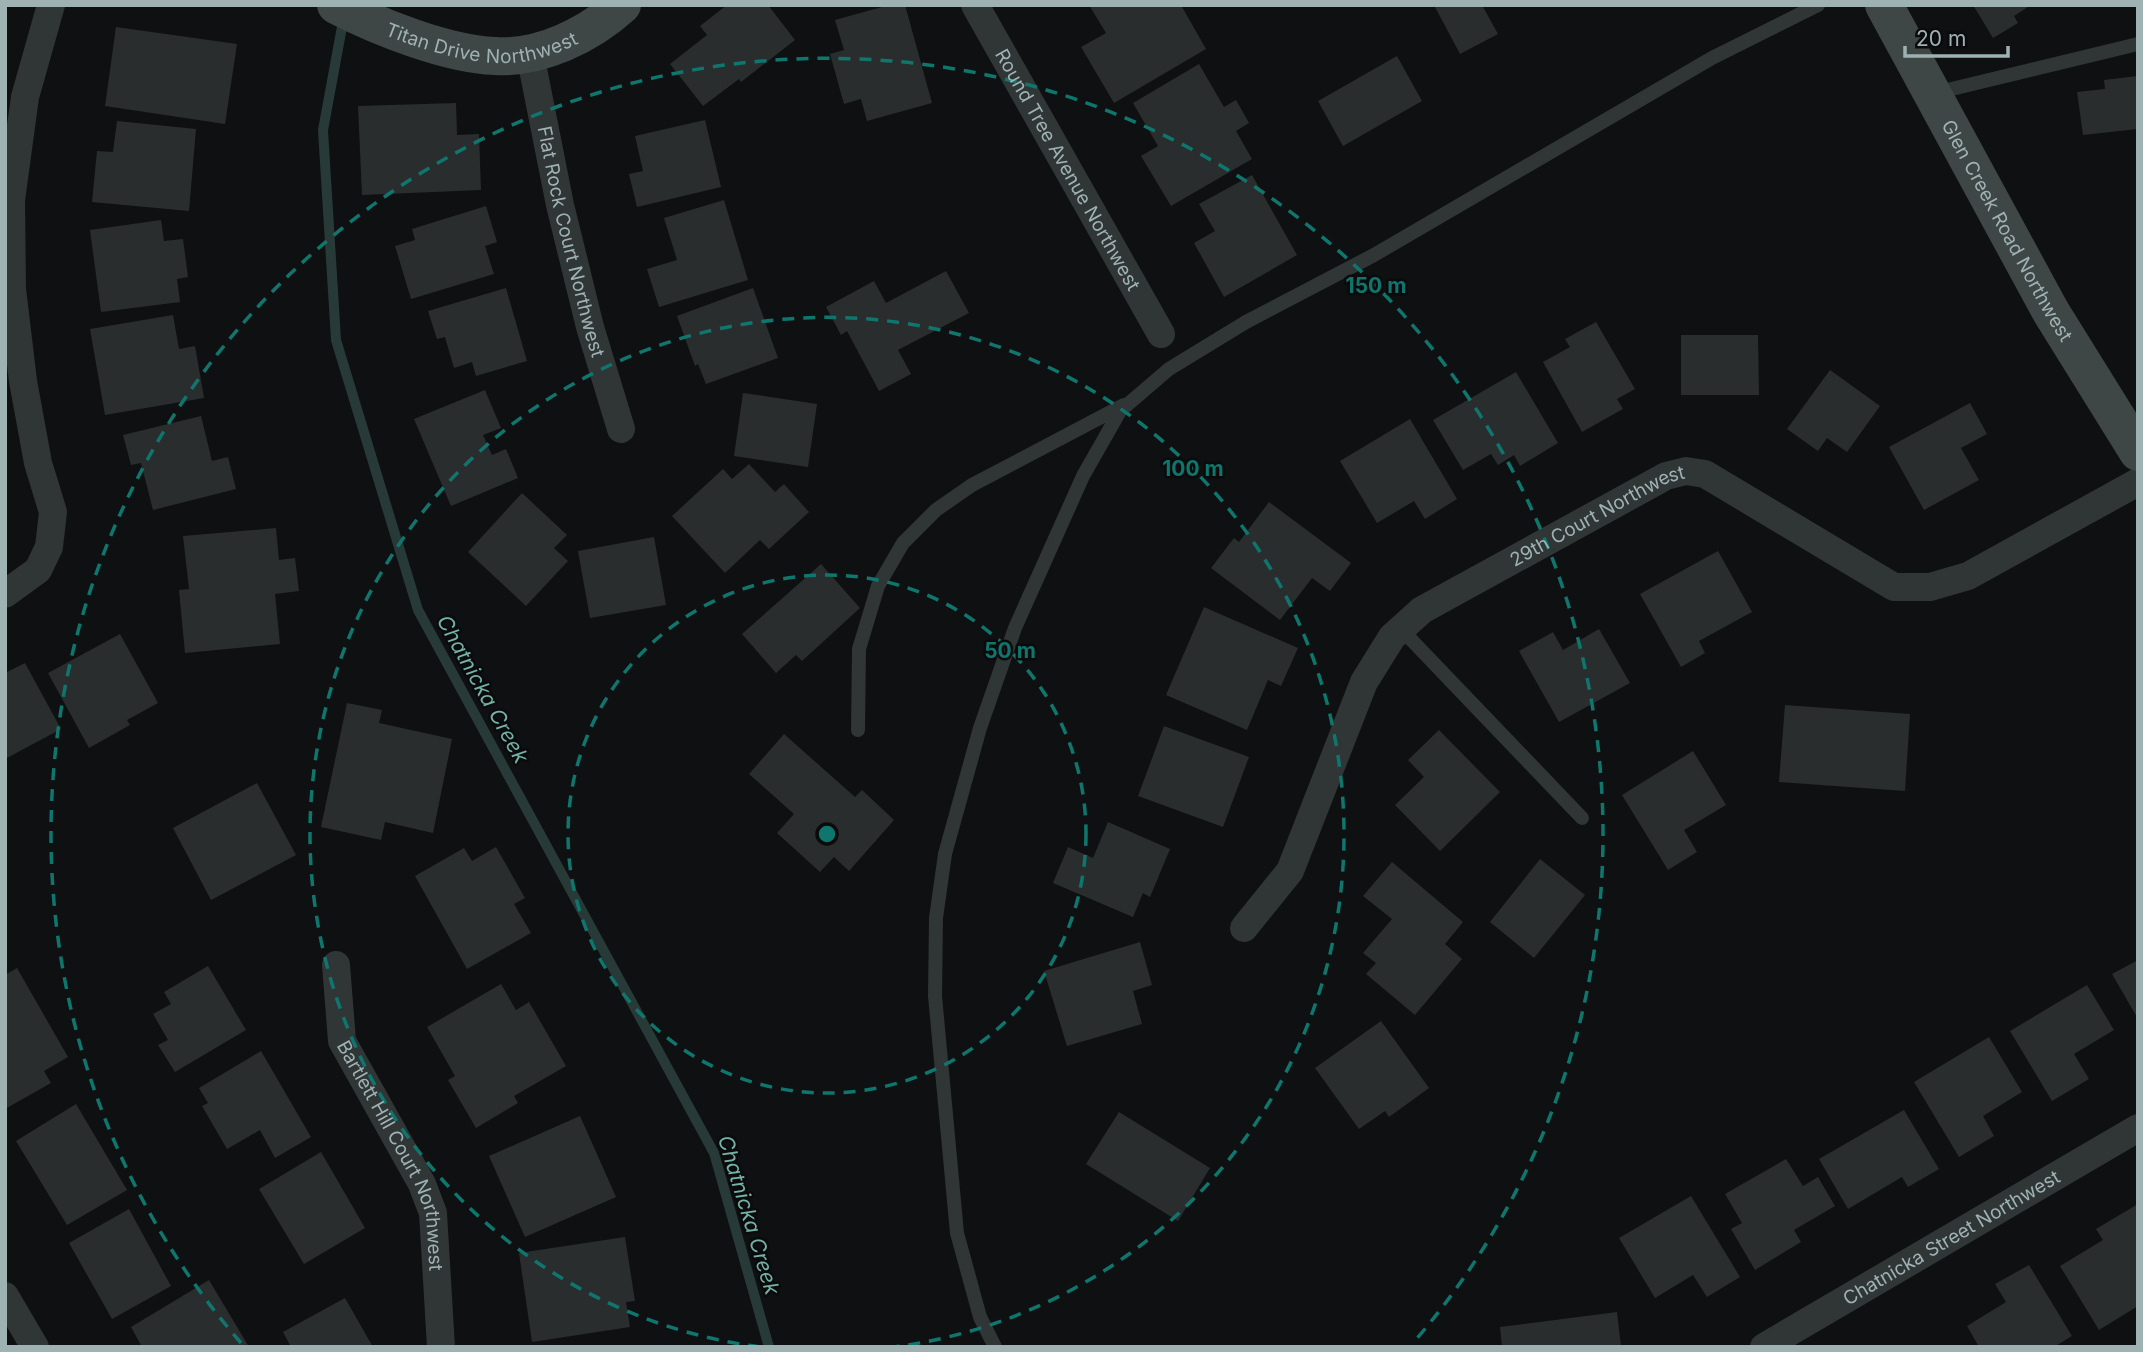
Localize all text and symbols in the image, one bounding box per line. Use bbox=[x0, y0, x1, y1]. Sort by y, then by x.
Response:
scale bar bbox=[1905, 14, 2008, 58]
street label: Titan Drive Northwest bbox=[383, 17, 581, 68]
text: 20 m bbox=[1916, 26, 1966, 51]
street label: Round Tree Avenue Northwest bbox=[991, 45, 1145, 294]
street label: Glen Creek Road Northwest bbox=[1937, 116, 2078, 345]
street label: Flat Rock Court Northwest bbox=[533, 124, 610, 360]
text: 150 m bbox=[1346, 273, 1406, 298]
text: 100 m bbox=[1162, 456, 1224, 481]
street label: 29th Court Northwest bbox=[1506, 460, 1687, 571]
water label: Chatnicka Creek bbox=[432, 611, 534, 768]
text: 50 m bbox=[984, 638, 1036, 663]
centre of rings bbox=[815, 822, 839, 846]
street label: Bartlett Hill Court Northwest bbox=[332, 1036, 448, 1271]
water label: Chatnicka Creek bbox=[713, 1132, 785, 1298]
street label: Chatnicka Street Northwest bbox=[1839, 1165, 2064, 1310]

